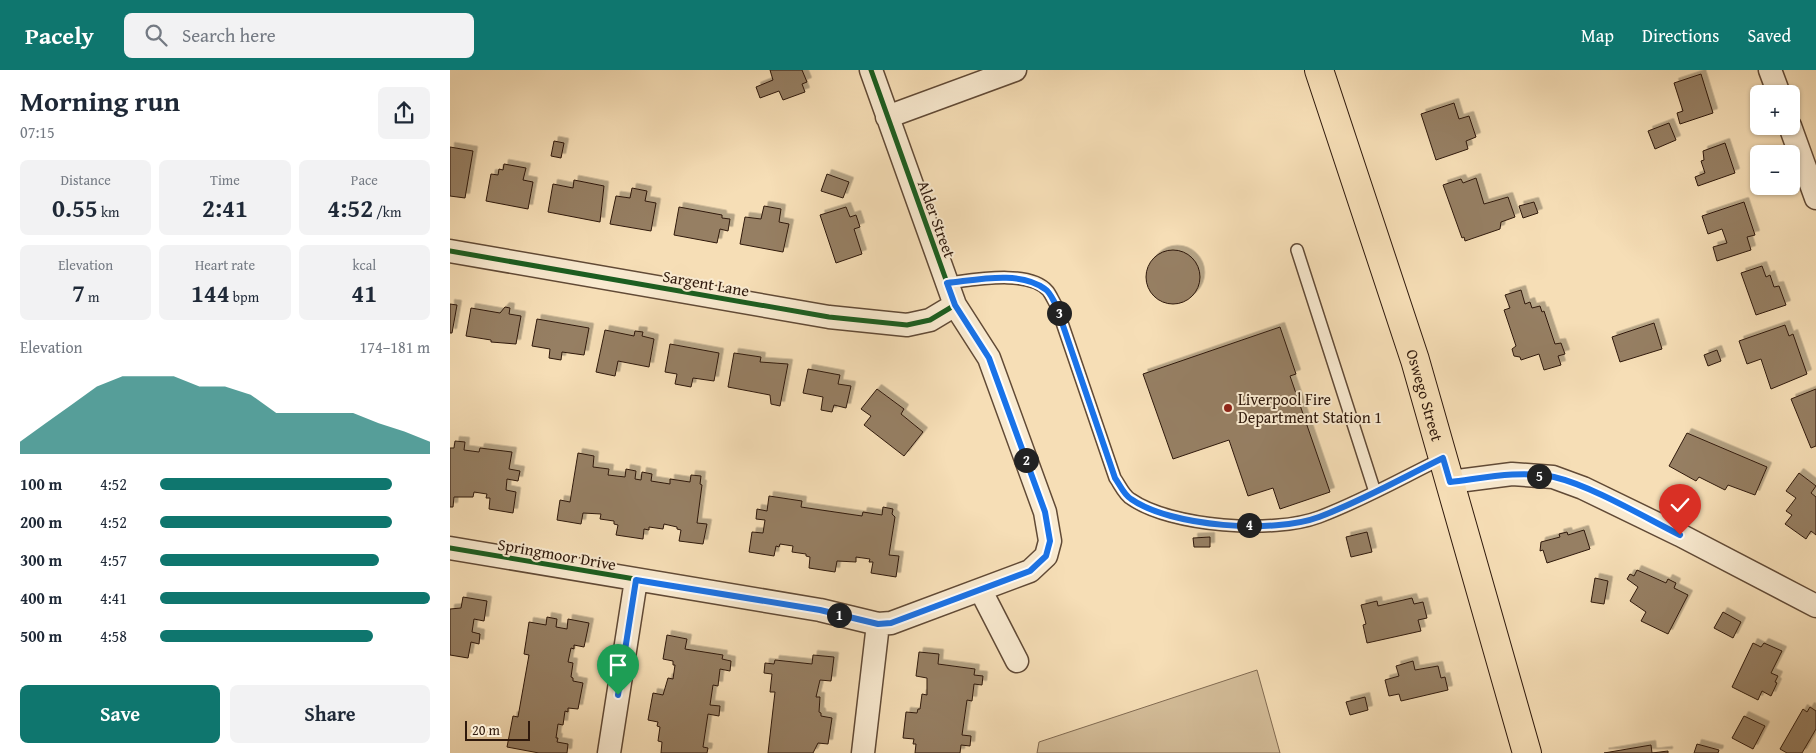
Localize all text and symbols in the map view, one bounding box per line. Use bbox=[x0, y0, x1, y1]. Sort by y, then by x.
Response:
search box bbox=[124, 13, 474, 58]
text: Pacely bbox=[25, 18, 94, 53]
icon: search bbox=[142, 21, 170, 49]
text: Search here bbox=[182, 21, 276, 49]
text: Map bbox=[1581, 22, 1614, 49]
text: Directions bbox=[1642, 22, 1719, 49]
text: Saved bbox=[1747, 22, 1791, 49]
text: Morning run bbox=[20, 80, 180, 121]
map controls bbox=[1750, 85, 1800, 195]
button: + bbox=[1750, 85, 1800, 135]
button: share bbox=[378, 87, 430, 139]
text: 07:15 bbox=[20, 120, 55, 144]
button: − bbox=[1750, 145, 1800, 195]
text: Distance bbox=[61, 170, 111, 190]
text: Time bbox=[210, 170, 240, 190]
text: Pace bbox=[351, 170, 378, 190]
street label: Alder Street bbox=[912, 177, 962, 261]
text: 0.55 bbox=[52, 190, 98, 226]
text: 2:41 bbox=[202, 190, 248, 226]
text: 4:52 bbox=[327, 190, 373, 226]
text: km bbox=[98, 202, 119, 222]
text: /km bbox=[373, 202, 401, 222]
text: Elevation bbox=[58, 255, 113, 275]
text: Heart rate bbox=[195, 255, 255, 275]
text: kcal bbox=[352, 255, 376, 275]
street label: Sargent Lane bbox=[661, 264, 751, 302]
text: 7 bbox=[72, 275, 85, 311]
text: 144 bbox=[191, 275, 230, 311]
text: 41 bbox=[351, 275, 377, 311]
text: m bbox=[85, 287, 99, 307]
text: bpm bbox=[230, 287, 259, 307]
pin: 3 bbox=[1046, 300, 1072, 326]
text: 3 bbox=[1056, 303, 1063, 323]
text: Elevation bbox=[20, 335, 83, 359]
text: 174–181 m bbox=[360, 335, 430, 359]
street label: Oswego Street bbox=[1400, 346, 1450, 444]
place label: Liverpool Fire Department Station 1 bbox=[1238, 387, 1382, 429]
marker: Liverpool Fire Department Station 1 bbox=[1222, 402, 1234, 414]
pin: 2 bbox=[1014, 448, 1038, 472]
text: 2 bbox=[1023, 450, 1030, 470]
pin: 5 bbox=[1526, 464, 1552, 488]
text: 5 bbox=[1536, 466, 1543, 486]
text: 100 m bbox=[20, 472, 62, 496]
text: 4:52 bbox=[100, 472, 127, 496]
pin bbox=[1659, 484, 1701, 535]
icon: check bbox=[1666, 491, 1694, 519]
text: 200 m bbox=[20, 510, 62, 534]
text: 4:52 bbox=[100, 510, 127, 534]
pin: 4 bbox=[1236, 512, 1262, 538]
text: 4 bbox=[1246, 515, 1253, 535]
street label: Springmoor Drive bbox=[496, 532, 618, 576]
text: 300 m bbox=[20, 548, 62, 572]
text: 4:57 bbox=[100, 548, 127, 572]
text: 400 m bbox=[20, 586, 62, 610]
text: 4:41 bbox=[100, 586, 127, 610]
pin: 1 bbox=[826, 602, 852, 628]
text: 1 bbox=[836, 605, 843, 625]
text: 500 m bbox=[20, 624, 62, 648]
text: 4:58 bbox=[100, 624, 127, 648]
pin bbox=[597, 644, 639, 695]
icon: arrive bbox=[604, 651, 632, 679]
button: Save bbox=[20, 685, 220, 743]
button: Share bbox=[230, 685, 430, 743]
scale bar bbox=[465, 718, 530, 741]
text: 20 m bbox=[472, 720, 500, 740]

